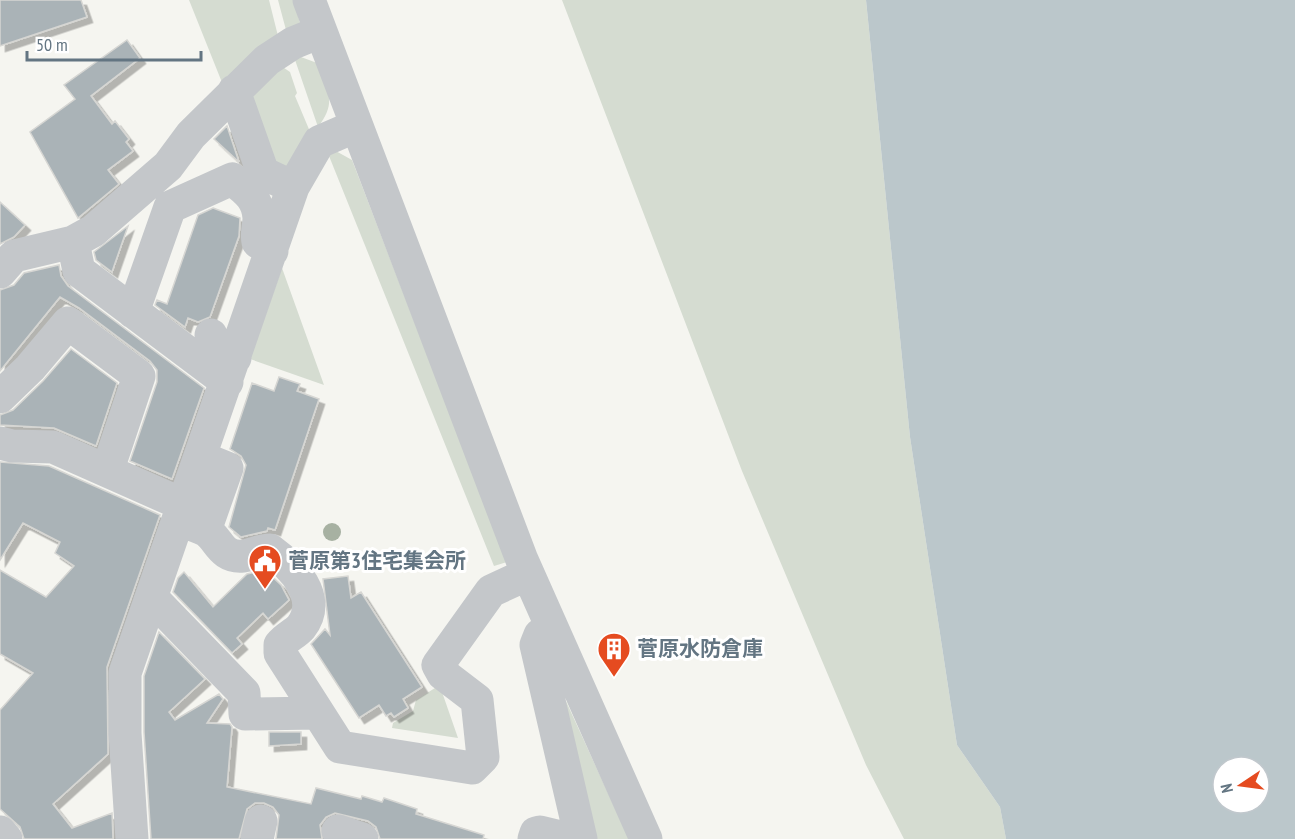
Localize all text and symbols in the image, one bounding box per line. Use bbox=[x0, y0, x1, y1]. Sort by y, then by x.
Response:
scale bar bbox=[27, 24, 201, 62]
text: 50 m bbox=[36, 33, 68, 56]
public building icon: 菅原第3住宅集会所 bbox=[247, 543, 283, 590]
place label: 菅原第3住宅集会所 bbox=[288, 547, 466, 574]
building icon: 菅原水防倉庫 bbox=[596, 631, 632, 678]
place label: 菅原水防倉庫 bbox=[637, 635, 763, 662]
north arrow bbox=[1211, 755, 1271, 815]
text: N bbox=[1216, 782, 1237, 795]

